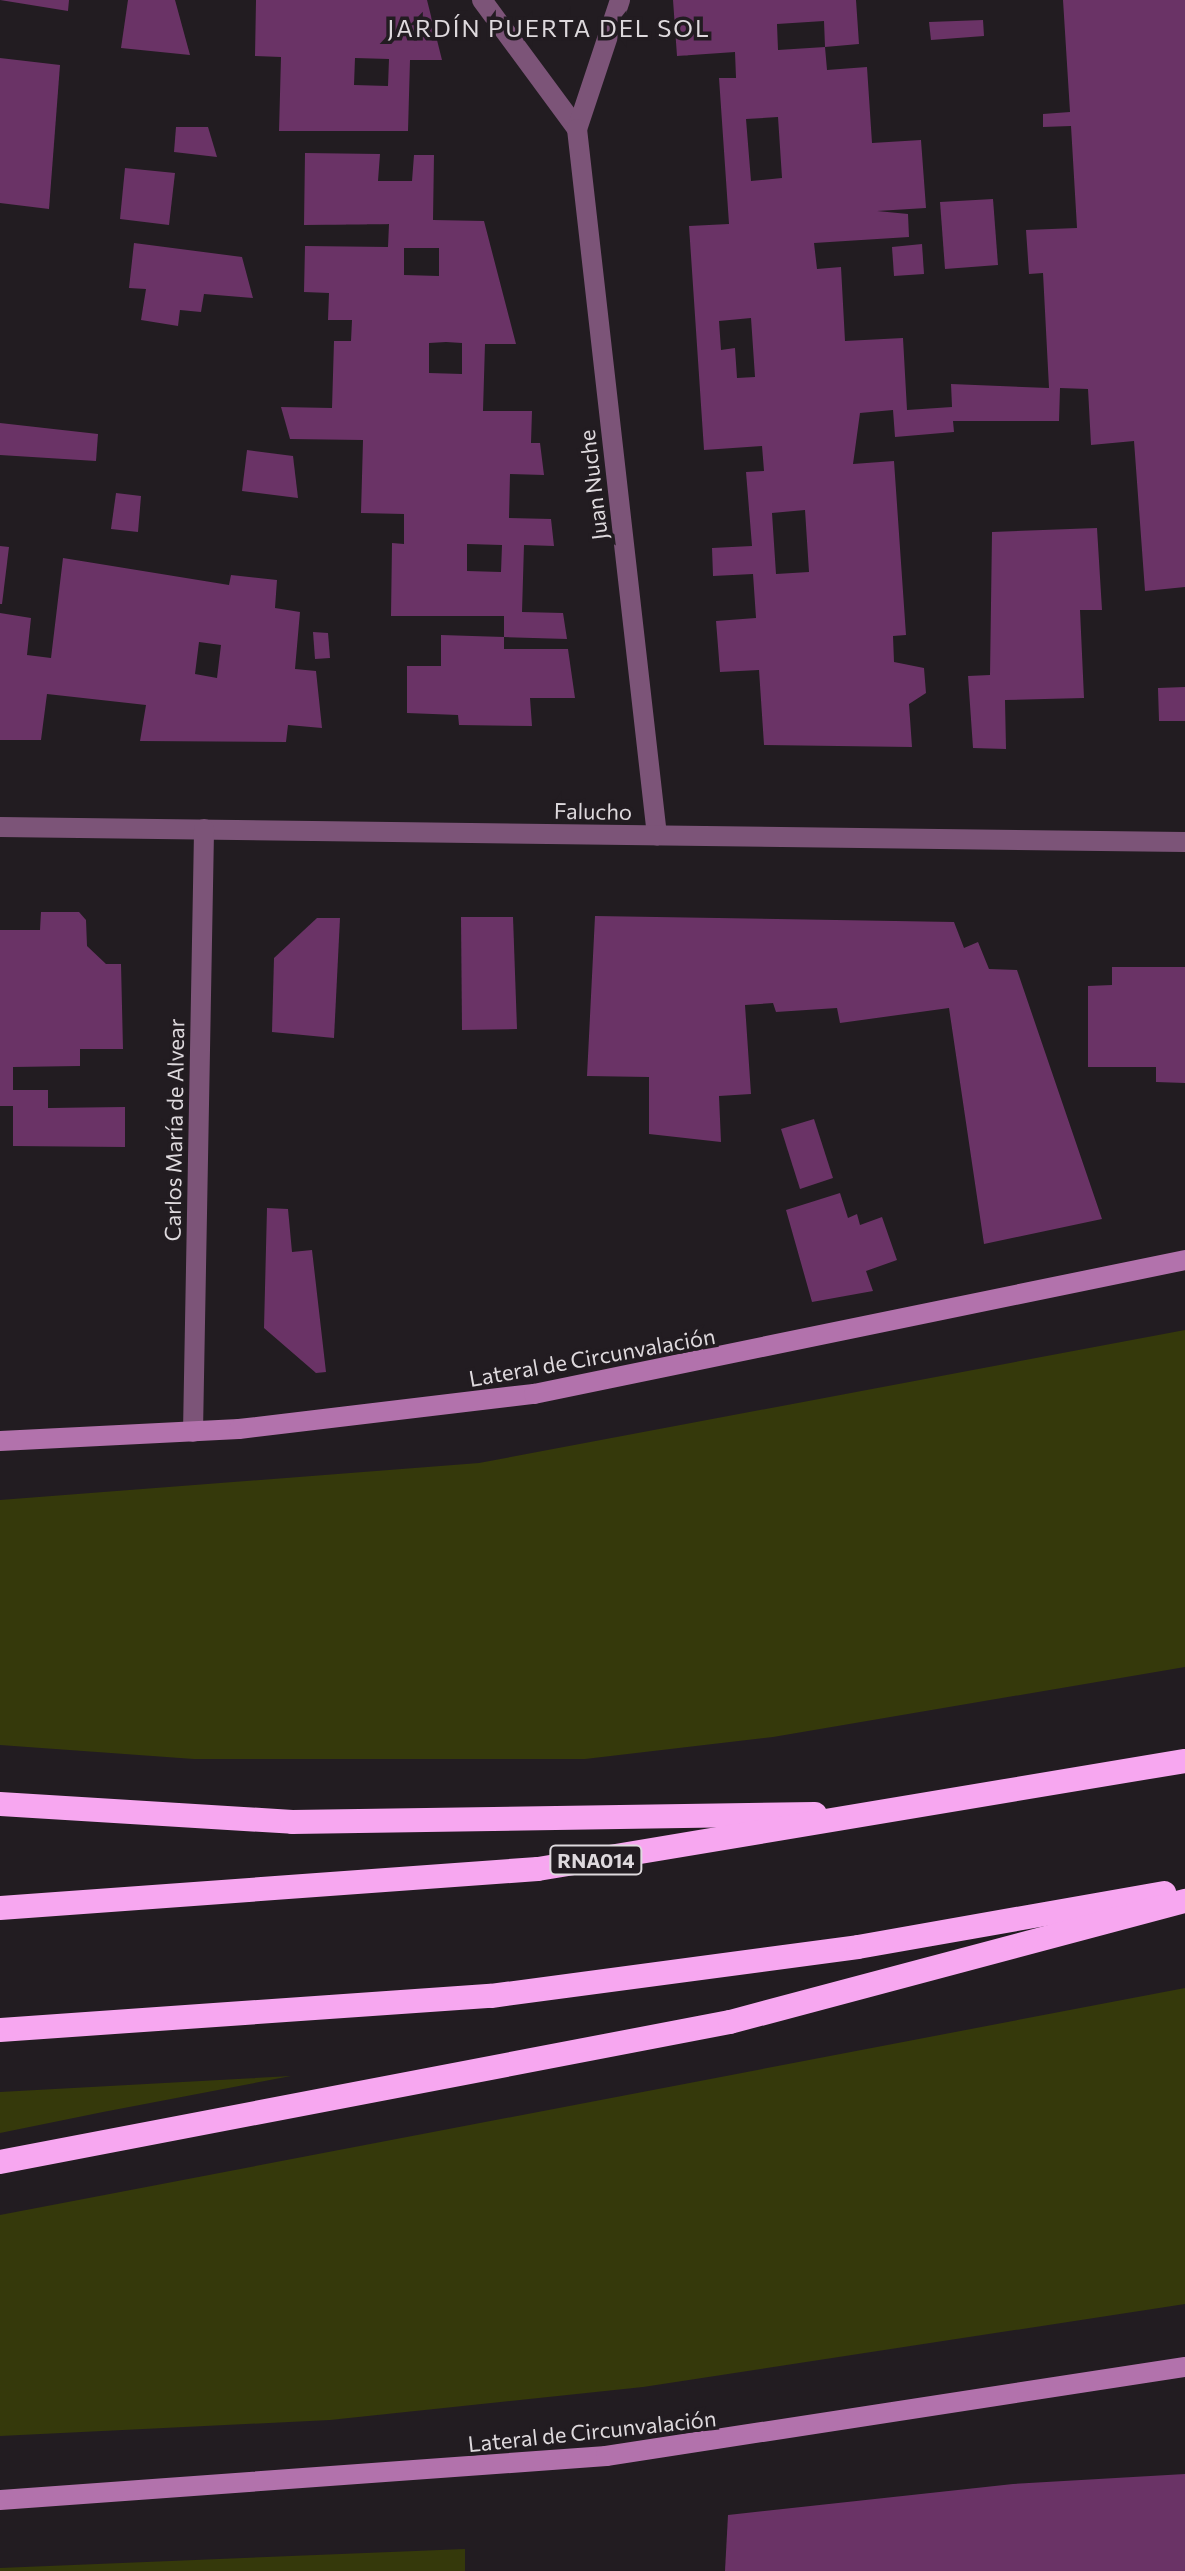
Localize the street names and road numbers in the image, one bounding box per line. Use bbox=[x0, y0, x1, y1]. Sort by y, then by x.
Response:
street label: Juan Nuche bbox=[573, 428, 613, 542]
street label: Falucho bbox=[554, 797, 632, 825]
street label: Carlos María de Alvear bbox=[159, 1018, 189, 1242]
street label: Lateral de Circunvalación bbox=[467, 1322, 717, 1392]
road number: RNA014 bbox=[548, 1844, 644, 1876]
street label: Lateral de Circunvalación bbox=[467, 2405, 717, 2457]

